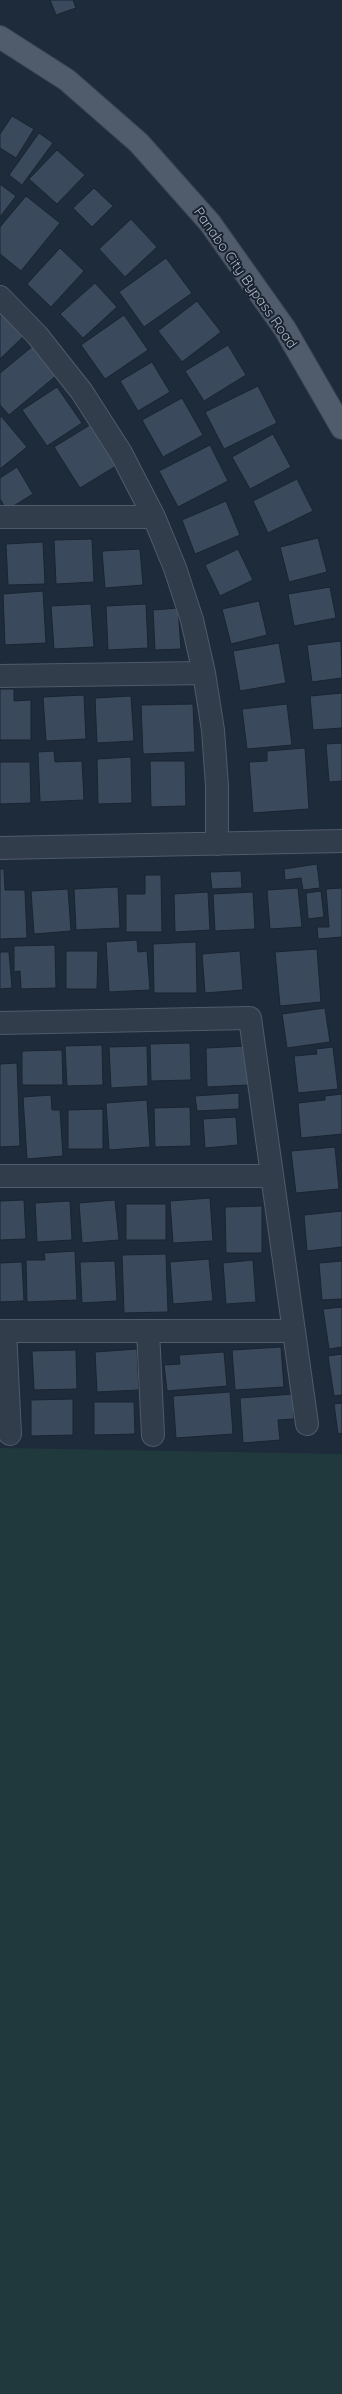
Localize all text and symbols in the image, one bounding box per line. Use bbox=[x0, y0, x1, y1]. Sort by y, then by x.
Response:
street label: Panabo City Bypass Road bbox=[190, 204, 300, 352]

